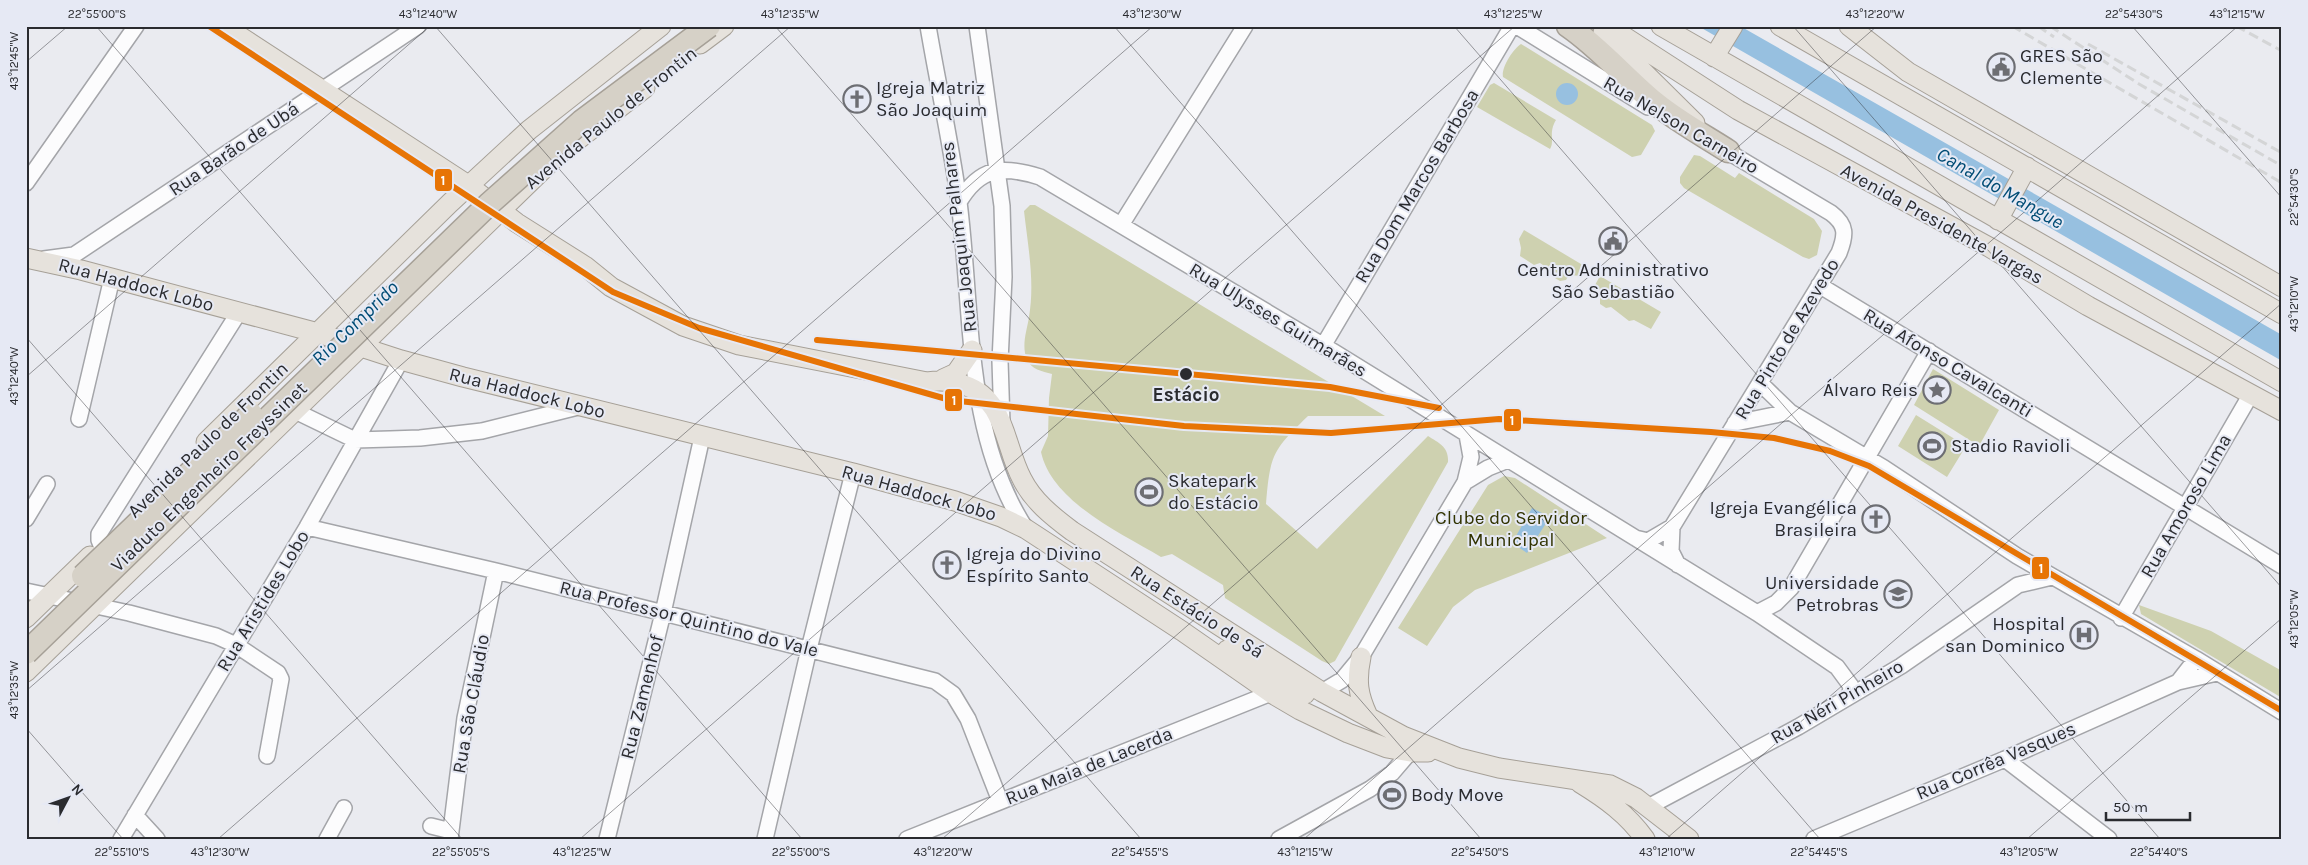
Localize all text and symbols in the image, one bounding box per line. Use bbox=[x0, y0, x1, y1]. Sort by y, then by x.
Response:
text: 22°55'00"S bbox=[68, 7, 126, 21]
text: 43°12'40"W bbox=[399, 7, 458, 21]
text: 43°12'35"W bbox=[761, 7, 820, 21]
text: 43°12'30"W bbox=[1122, 7, 1182, 21]
text: 43°12'25"W bbox=[1484, 7, 1543, 21]
text: 43°12'20"W bbox=[1846, 7, 1905, 21]
text: 22°54'30"S bbox=[2105, 7, 2163, 21]
text: 43°12'15"W bbox=[2209, 7, 2265, 21]
text: 43°12'45"W bbox=[7, 32, 21, 90]
street label: Avenida Paulo de Frontin bbox=[521, 42, 701, 194]
place label: GRES São Clemente bbox=[2020, 45, 2103, 89]
public building icon: GRES São Clemente bbox=[1986, 52, 2016, 82]
street label: Rua Nelson Carneiro bbox=[1599, 72, 1763, 178]
place label: Igreja Matriz São Joaquim bbox=[876, 77, 987, 121]
church icon: Igreja Matriz São Joaquim bbox=[842, 84, 872, 114]
street label: Rua Dom Marcos Barbosa bbox=[1350, 85, 1484, 287]
street label: Rua Barão de Ubá bbox=[165, 97, 303, 201]
street label: Rua Joaquim Palhares bbox=[936, 140, 982, 334]
water label: Canal do Mangue bbox=[1932, 142, 2068, 234]
street label: Avenida Presidente Vargas bbox=[1837, 159, 2047, 289]
line badge: 1 bbox=[434, 168, 453, 192]
text: 22°54'30"S bbox=[2287, 168, 2301, 226]
text: 1 bbox=[441, 172, 446, 189]
public building icon: Centro Administrativo São Sebastião bbox=[1598, 226, 1628, 256]
street label: Rua Haddock Lobo bbox=[56, 254, 216, 316]
street label: Rua Pinto de Azevedo bbox=[1730, 254, 1844, 424]
street label: Rua Ulysses Guimarães bbox=[1185, 258, 1371, 382]
place label: Centro Administrativo São Sebastião bbox=[1517, 259, 1709, 303]
water label: Rio Comprido bbox=[307, 276, 403, 370]
text: 43°12'10"W bbox=[2287, 276, 2301, 332]
street label: Rua Afonso Cavalcanti bbox=[1859, 304, 2037, 422]
text: 43°12'40"W bbox=[7, 346, 21, 405]
street label: Avenida Paulo de Frontin bbox=[123, 358, 293, 522]
street label: Rua Haddock Lobo bbox=[447, 363, 607, 423]
marker: Estácio bbox=[1178, 366, 1194, 382]
place icon: Álvaro Reis bbox=[1922, 375, 1952, 405]
street label: Viaduto Engenheiro Freyssinet bbox=[106, 377, 312, 577]
place label: Álvaro Reis bbox=[1823, 378, 1918, 401]
place label: Estácio bbox=[1153, 384, 1219, 406]
line badge: 1 bbox=[944, 388, 963, 412]
text: 1 bbox=[952, 392, 957, 409]
line badge: 1 bbox=[1503, 408, 1522, 432]
text: 1 bbox=[1510, 412, 1515, 429]
street label: Rua Amoroso Lima bbox=[2136, 430, 2236, 582]
sports icon: Stadio Ravioli bbox=[1917, 431, 1947, 461]
place label: Stadio Ravioli bbox=[1951, 435, 2071, 457]
street label: Rua Haddock Lobo bbox=[839, 460, 999, 526]
place label: Skatepark do Estácio bbox=[1168, 470, 1258, 514]
sports icon: Skatepark do Estácio bbox=[1134, 477, 1164, 507]
place label: Igreja Evangélica Brasileira bbox=[1710, 497, 1857, 541]
church icon: Igreja Evangélica Brasileira bbox=[1861, 504, 1891, 534]
park label: Clube do Servidor Municipal bbox=[1435, 507, 1587, 551]
street label: Rua Aristides Lobo bbox=[212, 526, 314, 676]
place label: Igreja do Divino Espírito Santo bbox=[966, 543, 1101, 587]
church icon: Igreja do Divino Espírito Santo bbox=[932, 550, 962, 580]
line badge: 1 bbox=[2031, 556, 2050, 580]
text: 1 bbox=[2039, 560, 2044, 577]
street label: Rua Estácio de Sá bbox=[1126, 561, 1268, 663]
place label: Universidade Petrobras bbox=[1765, 572, 1879, 616]
street label: Rua Professor Quintino do Vale bbox=[557, 576, 821, 662]
school or university icon: Universidade Petrobras bbox=[1883, 579, 1913, 609]
text: 43°12'05"W bbox=[2287, 589, 2301, 648]
place label: Hospital san Dominico bbox=[1945, 613, 2065, 657]
hospital icon: Hospital san Dominico bbox=[2069, 620, 2099, 650]
street label: Rua Zamenhof bbox=[616, 632, 668, 761]
street label: Rua São Cláudio bbox=[448, 633, 494, 775]
street label: Rua Néri Pinheiro bbox=[1767, 655, 1907, 749]
text: 43°12'35"W bbox=[7, 660, 21, 719]
street label: Rua Corrêa Vasques bbox=[1913, 717, 2079, 805]
street label: Rua Maia de Lacerda bbox=[1002, 722, 1176, 810]
north arrow bbox=[42, 772, 92, 822]
text: N bbox=[68, 780, 87, 799]
sports icon: Body Move bbox=[1377, 780, 1407, 810]
place label: Body Move bbox=[1411, 784, 1504, 806]
scale bar bbox=[2106, 790, 2189, 822]
text: 50 m bbox=[2113, 798, 2148, 816]
text: 22°55'10"S bbox=[94, 845, 150, 859]
text: 43°12'30"W bbox=[190, 845, 250, 859]
text: 22°55'05"S bbox=[432, 845, 490, 859]
text: 43°12'25"W bbox=[553, 845, 612, 859]
text: 22°55'00"S bbox=[772, 845, 830, 859]
text: 43°12'20"W bbox=[914, 845, 973, 859]
text: 22°54'55"S bbox=[1111, 845, 1169, 859]
text: 43°12'15"W bbox=[1277, 845, 1333, 859]
text: 22°54'50"S bbox=[1451, 845, 1509, 859]
text: 43°12'10"W bbox=[1639, 845, 1695, 859]
text: 22°54'45"S bbox=[1790, 845, 1848, 859]
text: 43°12'05"W bbox=[2000, 845, 2059, 859]
text: 22°54'40"S bbox=[2130, 845, 2188, 859]

